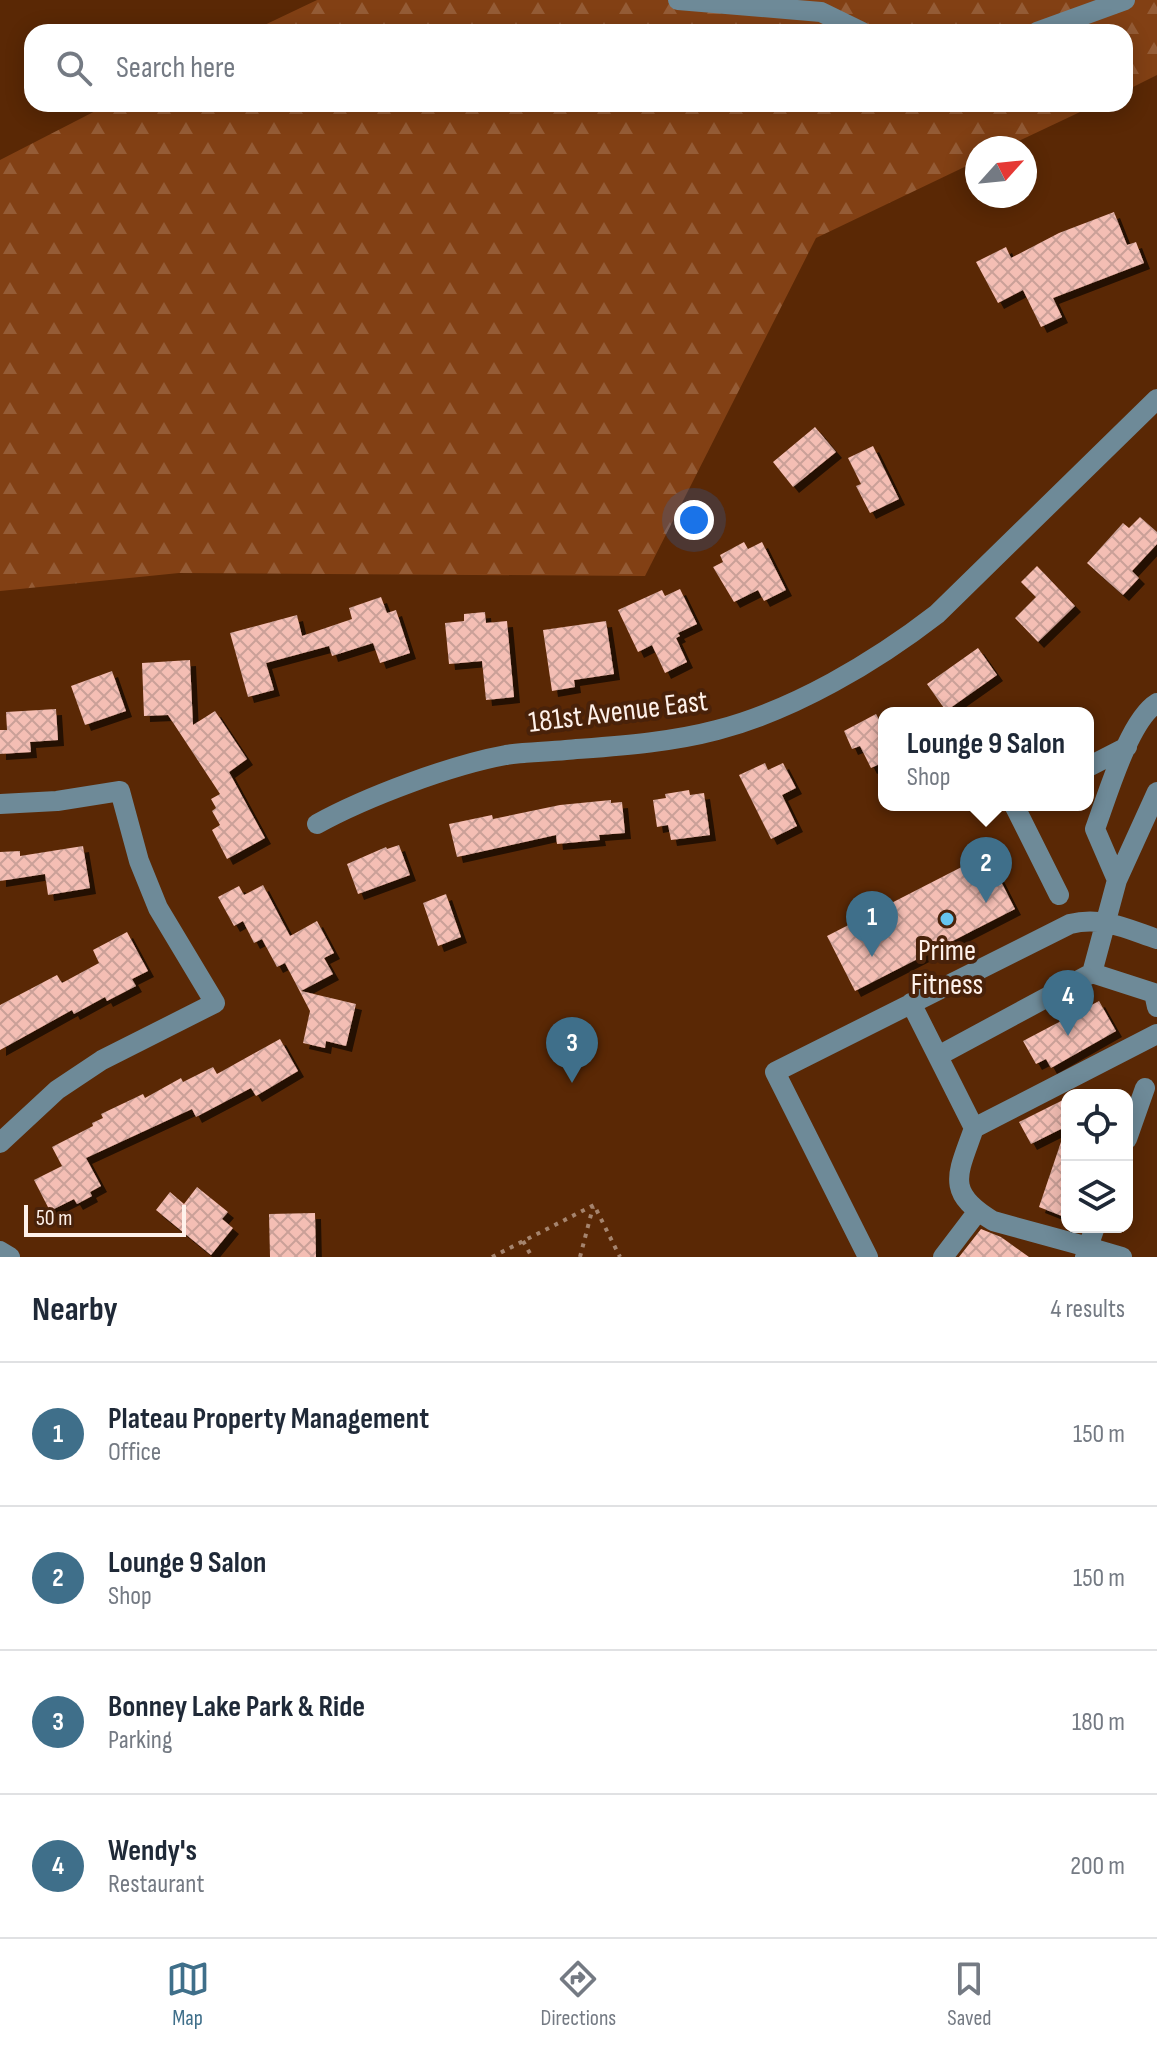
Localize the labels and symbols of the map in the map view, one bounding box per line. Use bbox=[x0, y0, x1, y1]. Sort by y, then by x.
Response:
north arrow bbox=[965, 136, 1037, 208]
your location bbox=[674, 500, 714, 540]
street label: 181st Avenue East bbox=[526, 683, 710, 741]
pin: 2 bbox=[960, 837, 1012, 903]
pin: 1 bbox=[846, 891, 898, 957]
marker: Prime Fitness bbox=[938, 910, 956, 928]
place label: Prime Fitness bbox=[911, 933, 983, 1003]
pin: 4 bbox=[1042, 970, 1094, 1036]
pin: 3 bbox=[546, 1017, 598, 1083]
scale bar bbox=[24, 1201, 186, 1237]

